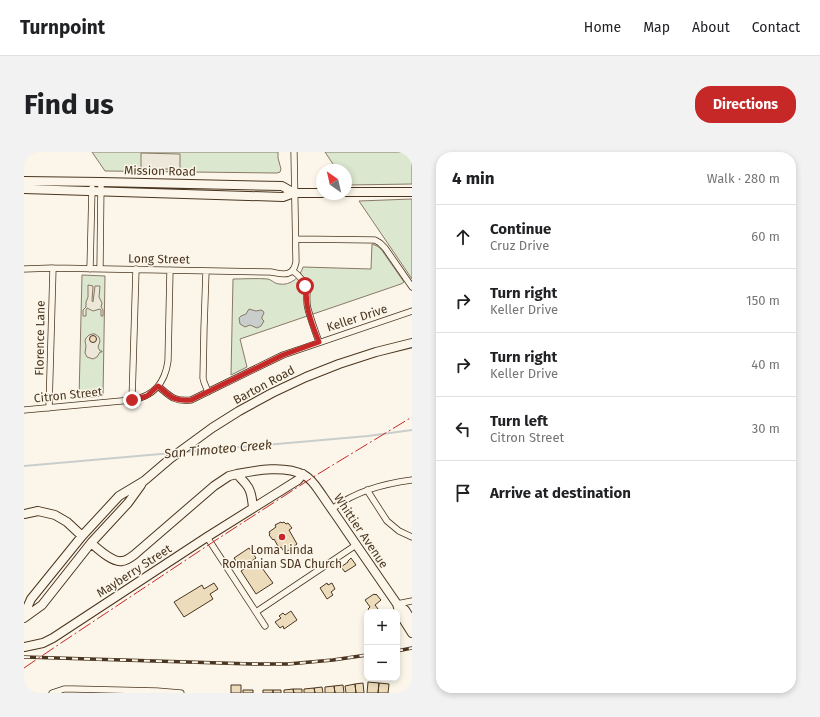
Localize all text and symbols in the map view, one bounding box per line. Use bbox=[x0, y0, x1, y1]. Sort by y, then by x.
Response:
text: Turnpoint bbox=[20, 16, 105, 39]
text: Home bbox=[584, 19, 621, 36]
text: Map bbox=[643, 19, 670, 36]
text: About bbox=[692, 19, 730, 36]
text: Contact bbox=[752, 19, 800, 36]
button: Directions bbox=[695, 86, 796, 123]
text: Find us bbox=[24, 88, 114, 121]
street label: Mission Road bbox=[124, 163, 196, 179]
north arrow bbox=[316, 164, 352, 200]
text: 4 min bbox=[452, 168, 495, 189]
text: Walk · 280 m bbox=[707, 171, 780, 186]
text: Continue bbox=[490, 220, 551, 238]
icon: ahead bbox=[452, 226, 474, 248]
text: 60 m bbox=[751, 229, 780, 244]
text: Cruz Drive bbox=[490, 238, 549, 253]
street label: Long Street bbox=[128, 251, 191, 267]
route start bbox=[296, 277, 314, 295]
text: Turn right bbox=[490, 284, 557, 302]
icon: right bbox=[452, 290, 474, 312]
text: 150 m bbox=[746, 293, 780, 308]
street label: Florence Lane bbox=[32, 300, 48, 376]
street label: Keller Drive bbox=[325, 302, 389, 334]
text: Keller Drive bbox=[490, 302, 558, 317]
text: Turn right bbox=[490, 348, 557, 366]
icon: right bbox=[452, 354, 474, 376]
text: 40 m bbox=[751, 357, 780, 372]
street label: Barton Road bbox=[231, 363, 297, 407]
text: Keller Drive bbox=[490, 366, 558, 381]
street label: Citron Street bbox=[33, 384, 103, 406]
route end bbox=[123, 391, 141, 409]
text: Turn left bbox=[490, 412, 548, 430]
icon: left bbox=[452, 418, 474, 440]
text: 30 m bbox=[752, 421, 780, 436]
text: Citron Street bbox=[490, 430, 564, 445]
water label: San Timoteo Creek bbox=[163, 437, 272, 461]
icon: arrive bbox=[452, 482, 474, 504]
text: Arrive at destination bbox=[490, 484, 631, 502]
street label: Whittier Avenue bbox=[331, 491, 391, 571]
marker: Loma Linda Romanian SDA Church bbox=[277, 532, 287, 542]
street label: Mayberry Street bbox=[94, 541, 174, 600]
place label: Loma Linda Romanian SDA Church bbox=[222, 543, 342, 571]
map controls bbox=[364, 609, 400, 681]
button: + bbox=[364, 609, 400, 645]
button: − bbox=[364, 645, 400, 681]

